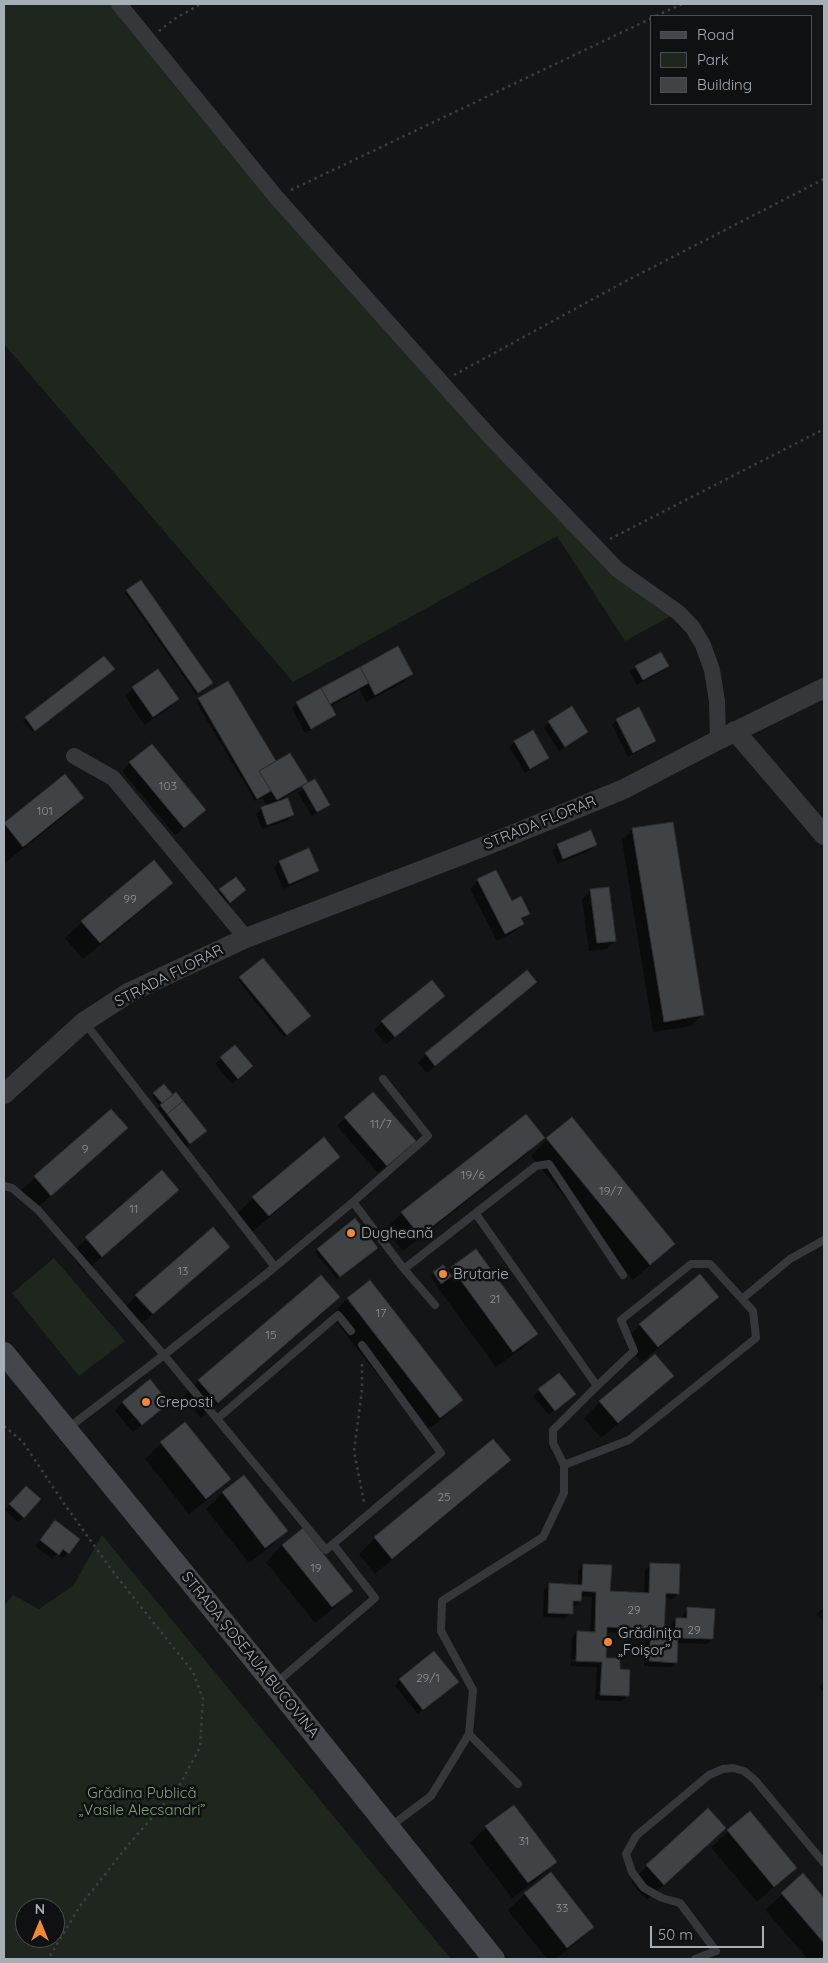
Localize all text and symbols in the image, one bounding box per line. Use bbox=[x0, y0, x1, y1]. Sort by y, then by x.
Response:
legend bbox=[650, 15, 813, 105]
text: Road bbox=[697, 25, 734, 44]
text: Park bbox=[697, 50, 729, 69]
text: Building bbox=[697, 75, 752, 94]
house number: 103 bbox=[159, 779, 177, 793]
street label: STRADA FLORAR bbox=[481, 792, 599, 854]
house number: 101 bbox=[37, 804, 53, 818]
house number: 99 bbox=[123, 892, 137, 906]
street label: STRADA FLORAR bbox=[112, 941, 226, 1011]
house number: 11/7 bbox=[370, 1117, 392, 1131]
house number: 9 bbox=[82, 1142, 88, 1156]
house number: 19/6 bbox=[461, 1168, 485, 1182]
house number: 19/7 bbox=[599, 1184, 623, 1198]
house number: 11 bbox=[130, 1202, 138, 1216]
place label: Dugheană bbox=[361, 1224, 433, 1242]
marker: Dugheană bbox=[345, 1227, 357, 1239]
house number: 13 bbox=[178, 1264, 188, 1278]
place label: Brutarie bbox=[453, 1265, 509, 1283]
marker: Brutarie bbox=[437, 1268, 449, 1280]
house number: 21 bbox=[489, 1292, 501, 1306]
house number: 17 bbox=[376, 1306, 386, 1320]
house number: 15 bbox=[266, 1328, 276, 1342]
place label: Creposti bbox=[156, 1393, 213, 1411]
marker: Creposti bbox=[140, 1396, 152, 1408]
house number: 25 bbox=[437, 1490, 451, 1504]
house number: 19 bbox=[310, 1561, 322, 1575]
street label: STRADA ȘOSEAUA BUCOVINA bbox=[177, 1568, 323, 1742]
house number: 29 bbox=[627, 1603, 641, 1617]
house number: 29 bbox=[687, 1623, 701, 1637]
place label: Grădinița „Foișor” bbox=[618, 1624, 681, 1659]
marker: Grădinița „Foișor” bbox=[602, 1636, 614, 1648]
house number: 29/1 bbox=[416, 1671, 440, 1685]
park label: Grădina Publică „Vasile Alecsandri” bbox=[78, 1784, 206, 1819]
house number: 31 bbox=[519, 1834, 529, 1848]
north arrow bbox=[15, 1898, 65, 1948]
text: N bbox=[35, 1900, 45, 1918]
house number: 33 bbox=[556, 1901, 568, 1915]
scale bar bbox=[653, 1916, 767, 1948]
text: 50 m bbox=[658, 1925, 693, 1944]

